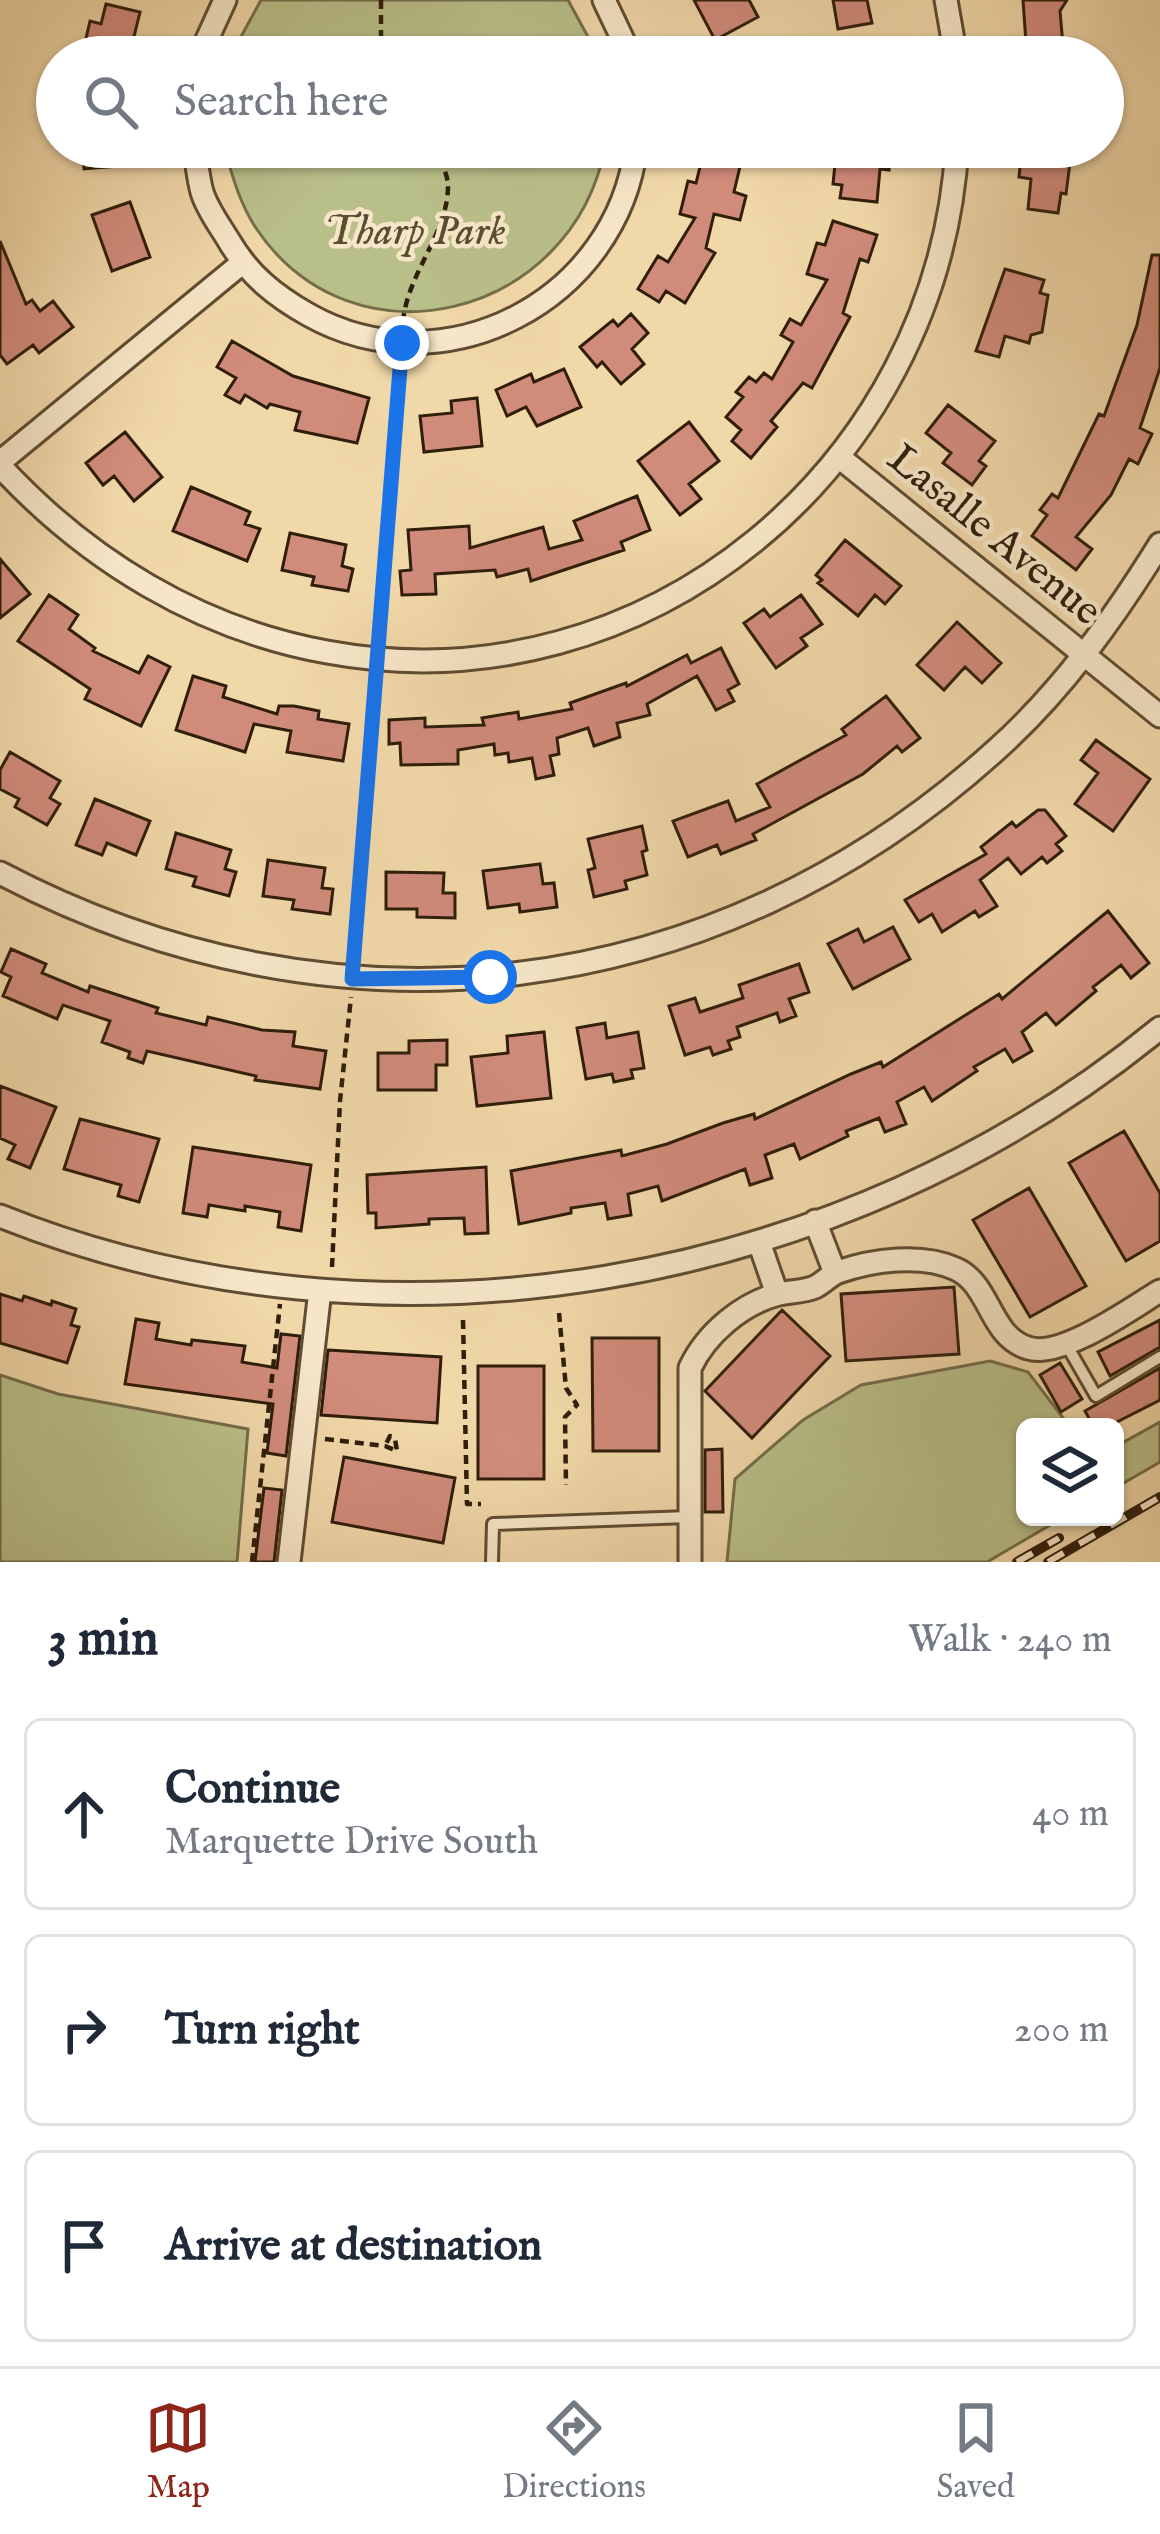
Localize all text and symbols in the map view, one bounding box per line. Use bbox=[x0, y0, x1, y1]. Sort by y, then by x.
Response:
search box bbox=[36, 36, 1124, 168]
icon: search bbox=[78, 69, 144, 135]
text: Search here bbox=[174, 74, 388, 131]
park label: Tharp Park bbox=[324, 206, 506, 259]
route end bbox=[375, 316, 429, 370]
street label: Lasalle Avenue bbox=[876, 433, 1112, 638]
route start bbox=[463, 950, 517, 1004]
map controls bbox=[1016, 1418, 1124, 1526]
button: layers bbox=[1016, 1418, 1124, 1526]
text: 3 min bbox=[48, 1608, 158, 1673]
text: Walk · 240 m bbox=[908, 1616, 1112, 1665]
text: Continue bbox=[165, 1761, 340, 1818]
icon: ahead bbox=[51, 1781, 117, 1847]
text: 40 m bbox=[1032, 1790, 1109, 1839]
text: Marquette Drive South bbox=[165, 1818, 538, 1867]
icon: right bbox=[51, 1997, 117, 2063]
text: Turn right bbox=[165, 2002, 360, 2059]
text: 200 m bbox=[1014, 2006, 1109, 2055]
icon: arrive bbox=[51, 2213, 117, 2279]
text: Arrive at destination bbox=[165, 2218, 542, 2275]
tab: Map bbox=[145, 2395, 211, 2509]
tab: Directions bbox=[502, 2395, 646, 2509]
tab: Saved bbox=[937, 2395, 1015, 2509]

